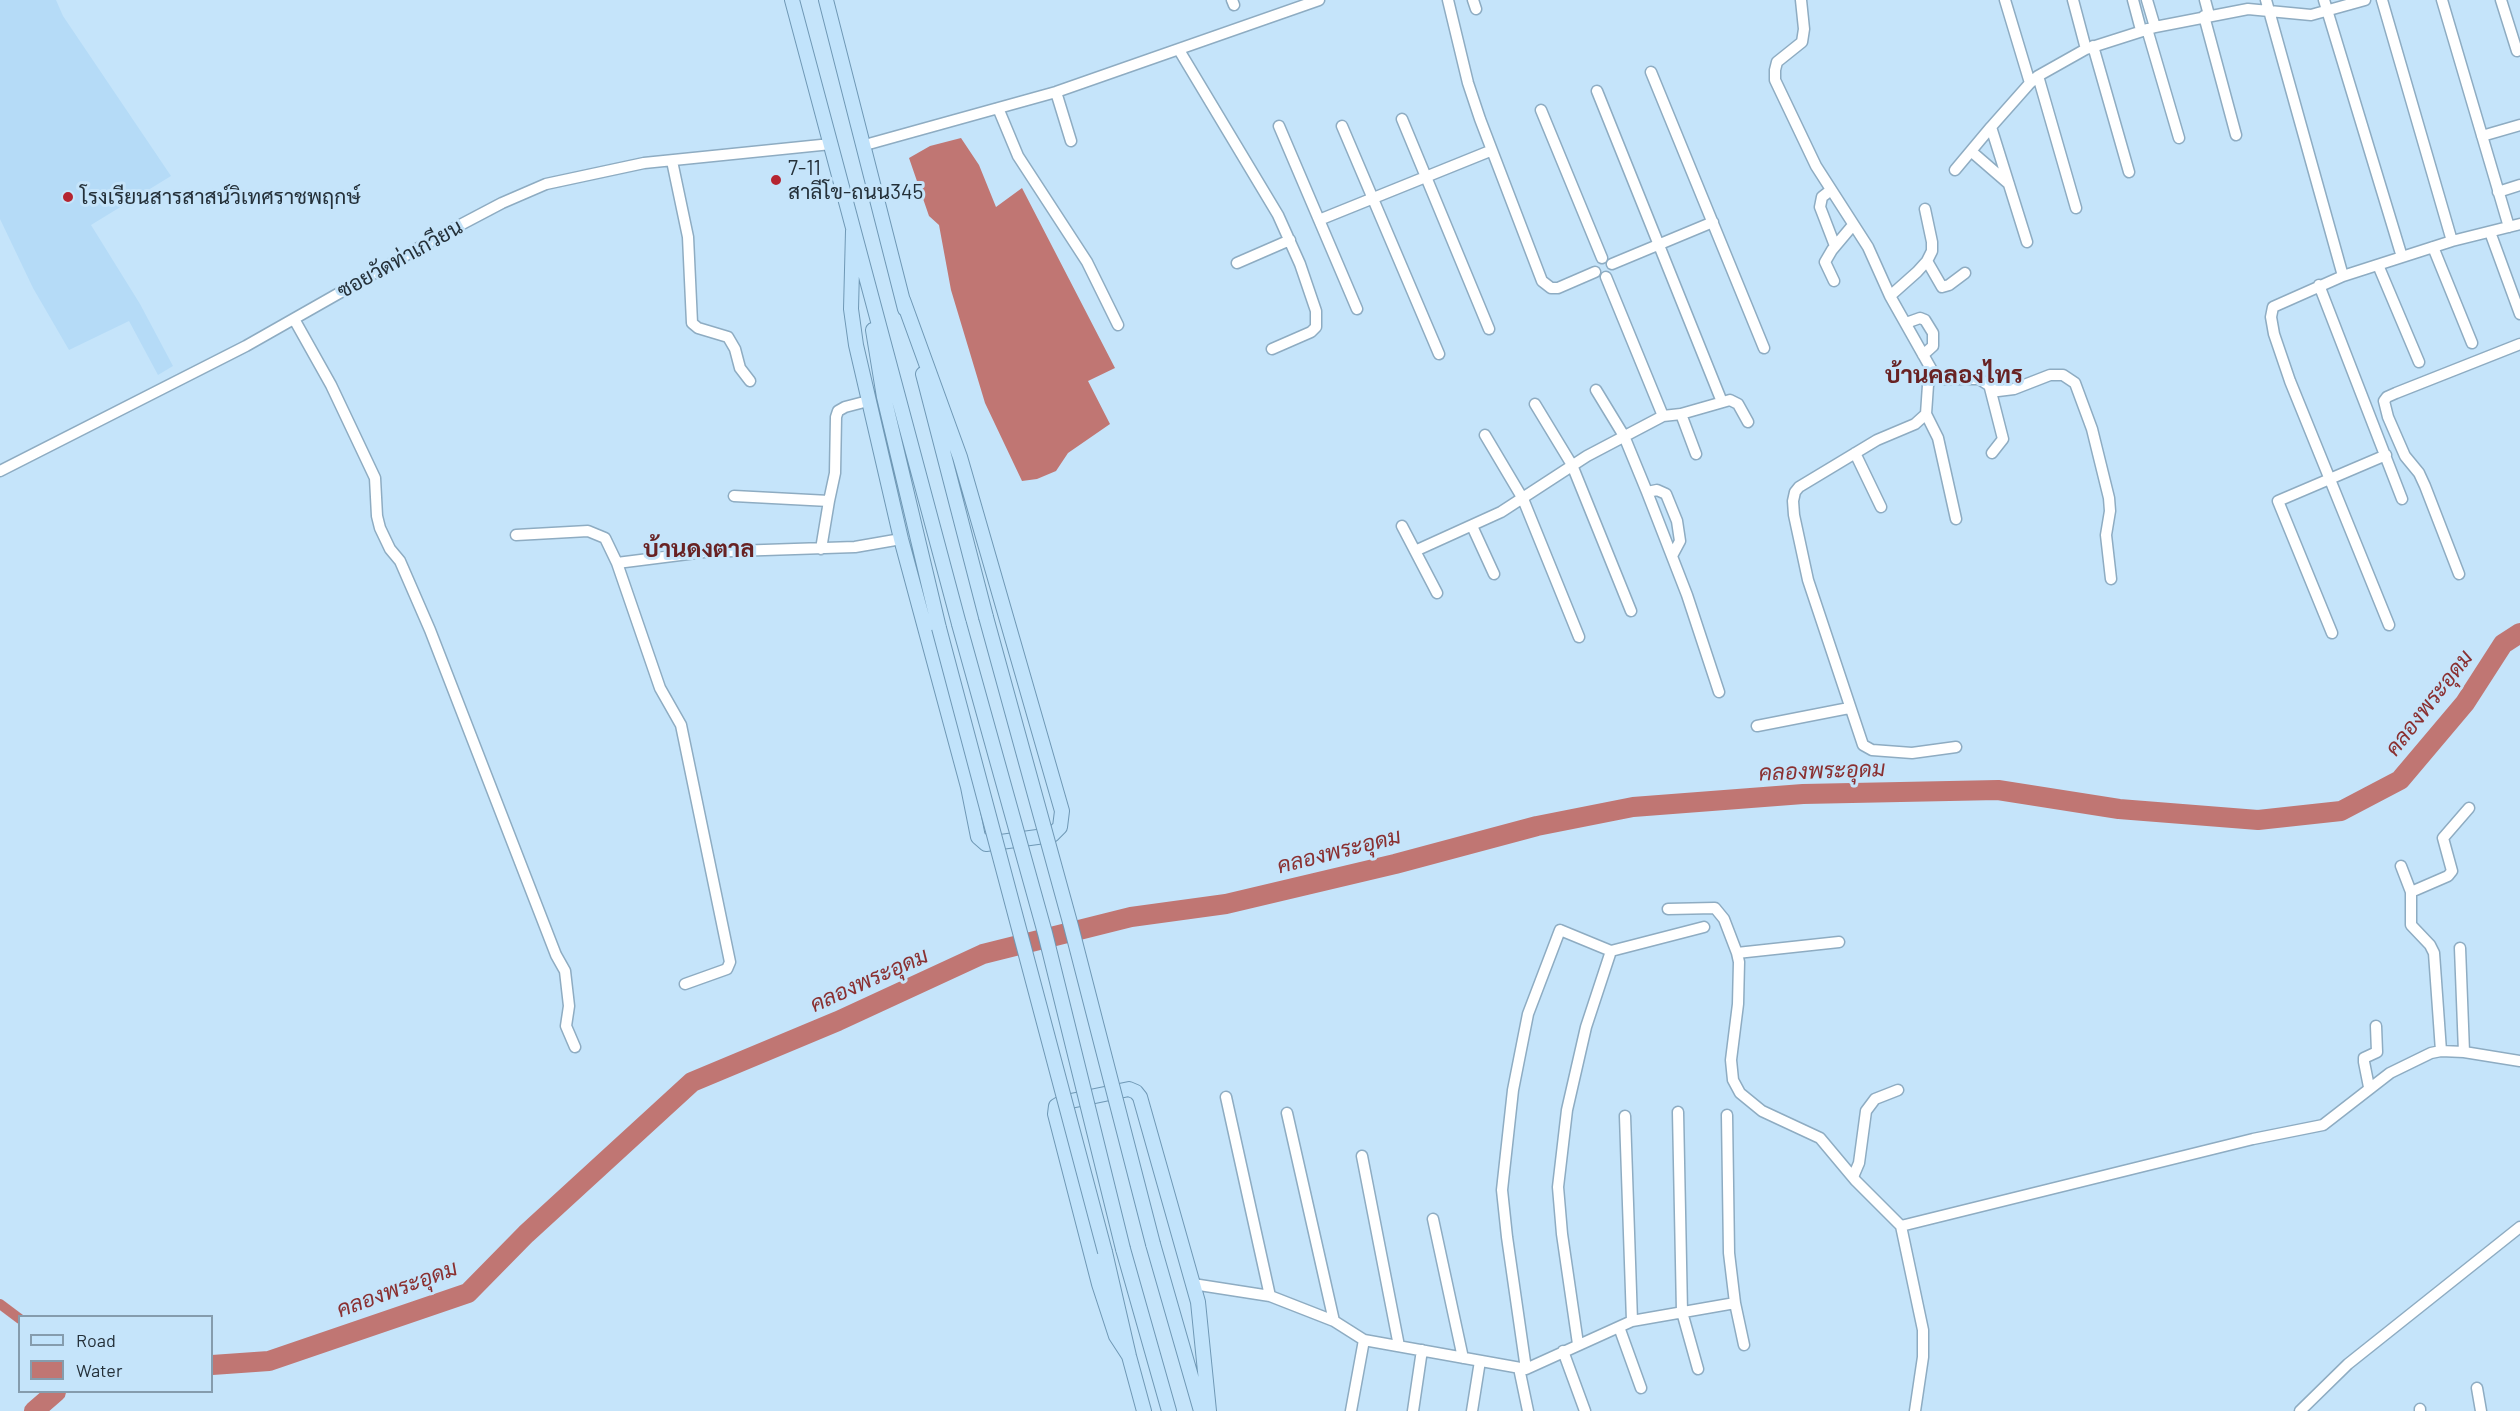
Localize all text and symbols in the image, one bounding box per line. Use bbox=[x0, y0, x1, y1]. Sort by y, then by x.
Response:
place label: 7-11 สาลีโข-ถนน345 bbox=[788, 155, 923, 205]
marker: 7-11 สาลีโข-ถนน345 bbox=[769, 173, 783, 187]
place label: โรงเรียนสารสาสน์วิเทศราชพฤกษ์ bbox=[80, 184, 361, 210]
marker: โรงเรียนสารสาสน์วิเทศราชพฤกษ์ bbox=[61, 190, 75, 204]
street label: ซอยวัดท่าเกวียน bbox=[333, 214, 467, 304]
district label: บ้านคลองไทร bbox=[1885, 361, 2023, 389]
district label: บ้านดงตาล bbox=[643, 535, 755, 563]
water label: คลองพระอุดม bbox=[2380, 645, 2478, 761]
water label: คลองพระอุดม bbox=[1758, 756, 1886, 786]
water label: คลองพระอุดม bbox=[1274, 823, 1404, 879]
water label: คลองพระอุดม bbox=[806, 942, 932, 1018]
water label: คลองพระอุดม bbox=[333, 1255, 461, 1323]
legend bbox=[18, 1315, 213, 1393]
text: Road bbox=[76, 1329, 116, 1351]
text: Water bbox=[76, 1359, 123, 1381]

